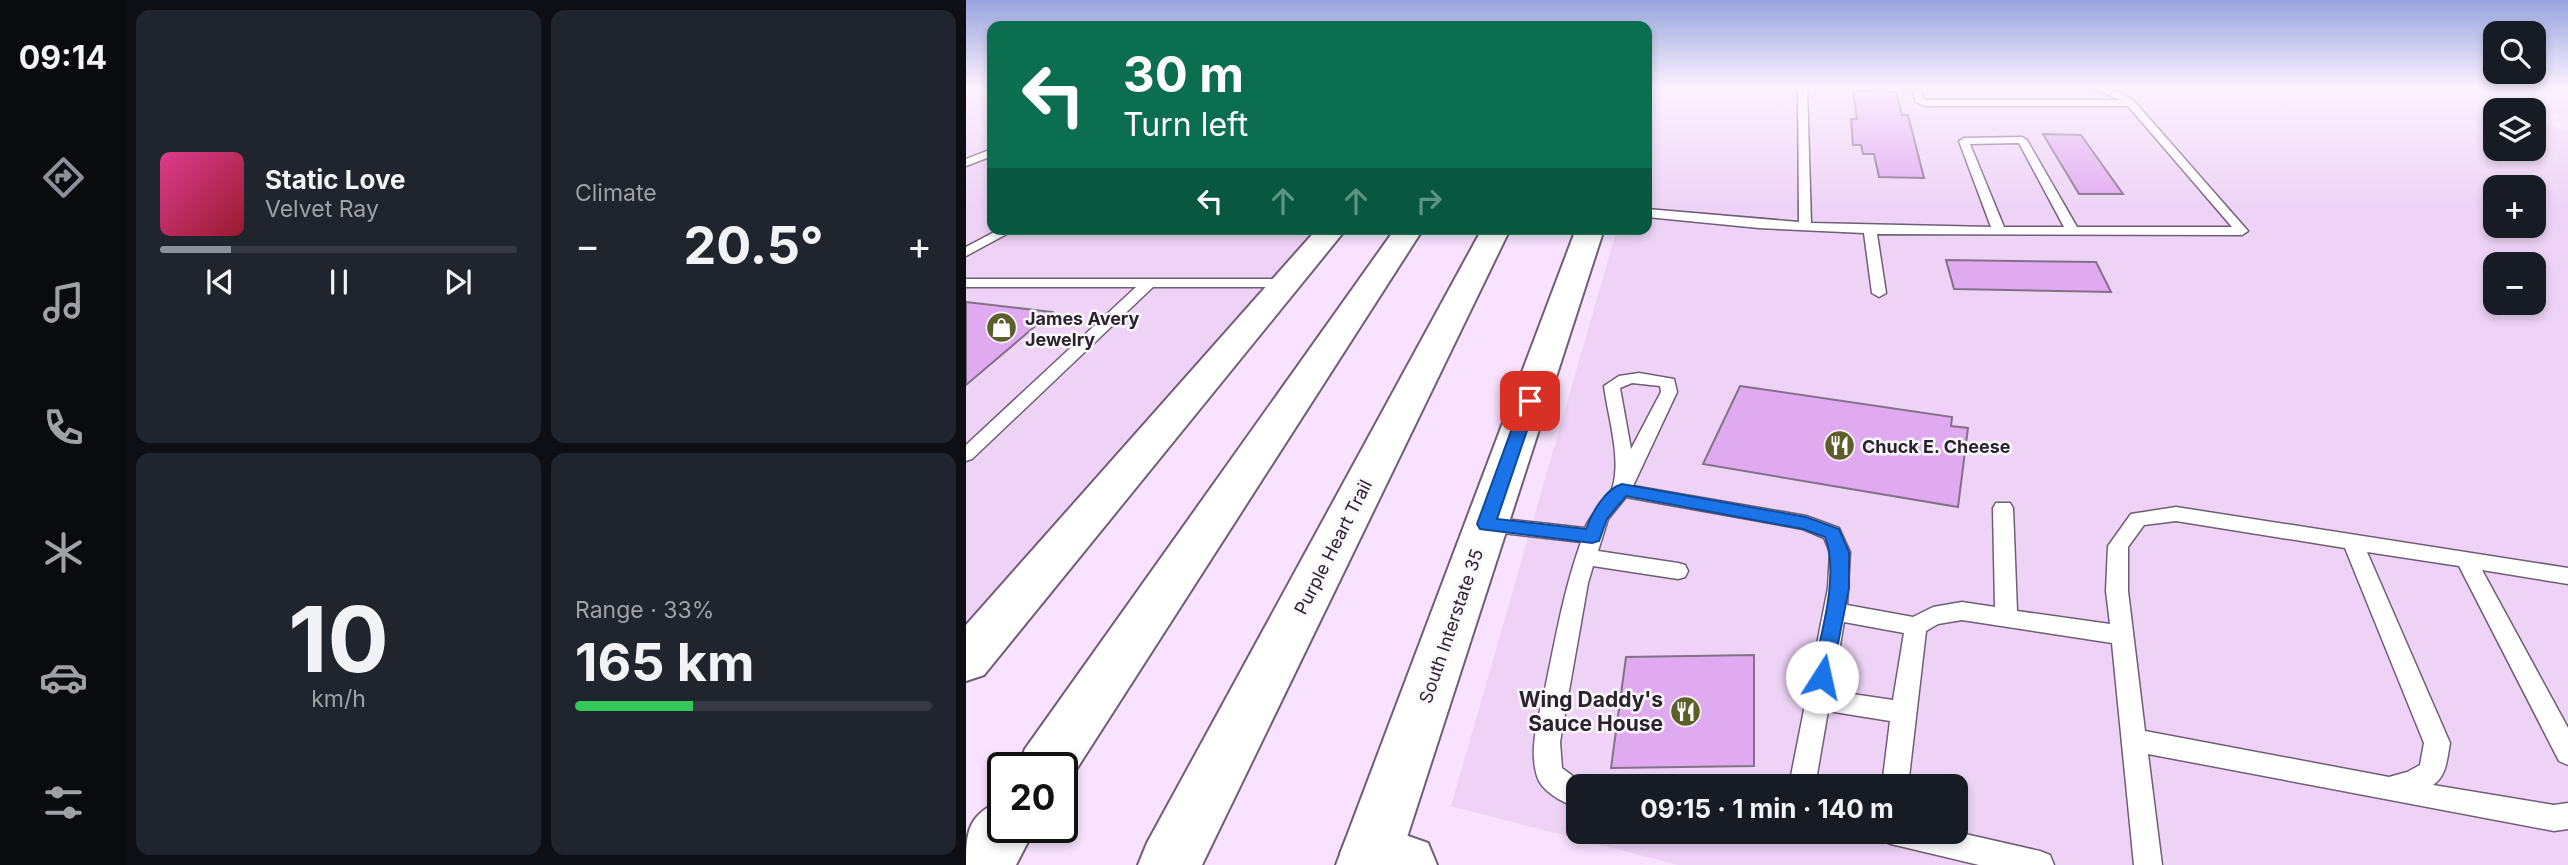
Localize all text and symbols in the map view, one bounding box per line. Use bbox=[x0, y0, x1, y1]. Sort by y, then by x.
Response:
map controls bbox=[2483, 21, 2546, 315]
button: search bbox=[2483, 21, 2546, 84]
text: 09:14 bbox=[19, 38, 107, 77]
text: 30 m bbox=[1123, 45, 1244, 104]
icon: left bbox=[1008, 49, 1099, 140]
button: layers bbox=[2483, 98, 2546, 161]
text: Turn left bbox=[1123, 105, 1248, 144]
icon: directions bbox=[39, 153, 88, 202]
text: Static Love bbox=[265, 164, 406, 195]
button: + bbox=[2483, 175, 2546, 238]
text: Climate bbox=[575, 179, 657, 207]
icon: left bbox=[1191, 182, 1229, 220]
icon: ahead bbox=[1264, 182, 1302, 220]
icon: ahead bbox=[1337, 182, 1375, 220]
icon: right bbox=[1410, 182, 1448, 220]
text: Velvet Ray bbox=[265, 195, 379, 223]
text: 20.5° bbox=[683, 214, 824, 277]
text: − bbox=[575, 222, 600, 268]
text: + bbox=[907, 222, 932, 268]
button: − bbox=[2483, 252, 2546, 315]
icon: previous bbox=[201, 263, 239, 301]
icon: pause bbox=[320, 263, 358, 301]
icon: next bbox=[439, 263, 477, 301]
icon: music bbox=[39, 278, 88, 327]
place label: James Avery Jewelry bbox=[1025, 308, 1139, 350]
shop icon: James Avery Jewelry bbox=[985, 311, 1019, 345]
pin bbox=[1500, 371, 1560, 431]
icon: arrive bbox=[1511, 382, 1549, 420]
icon: phone bbox=[39, 403, 88, 452]
restaurant icon: Chuck E. Cheese bbox=[1822, 429, 1856, 463]
place label: Chuck E. Cheese bbox=[1862, 436, 2011, 457]
street label: Purple Heart Trail bbox=[1290, 476, 1376, 618]
icon: climate bbox=[39, 528, 88, 577]
street label: South Interstate 35 bbox=[1415, 546, 1487, 706]
text: 10 bbox=[288, 584, 389, 694]
text: Range · 33% bbox=[575, 596, 714, 624]
text: 165 km bbox=[575, 631, 754, 694]
position arrow bbox=[1785, 640, 1859, 714]
icon: car bbox=[39, 653, 88, 702]
text: km/h bbox=[311, 685, 366, 713]
place label: Wing Daddy's Sauce House bbox=[1519, 687, 1663, 736]
restaurant icon: Wing Daddy's Sauce House bbox=[1669, 694, 1703, 728]
speed limit sign: 20 bbox=[987, 752, 1078, 843]
icon: filters bbox=[39, 778, 88, 827]
text: 09:15 · 1 min · 140 m bbox=[1640, 793, 1894, 824]

